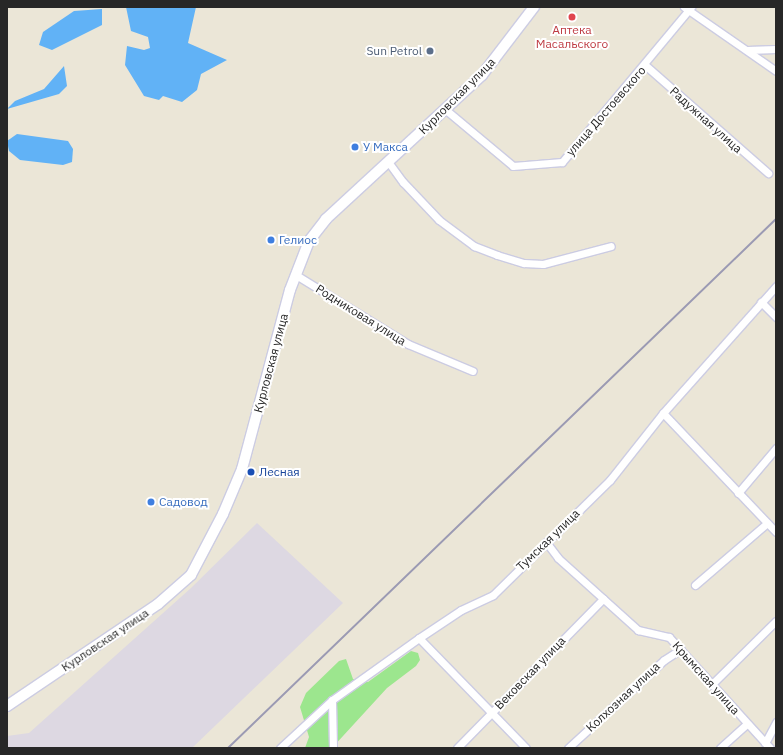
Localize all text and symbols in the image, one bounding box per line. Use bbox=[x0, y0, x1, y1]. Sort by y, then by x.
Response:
marker: Аптека Масальского bbox=[567, 12, 577, 22]
place label: Аптека Масальского bbox=[536, 23, 608, 51]
place label: Sun Petrol bbox=[366, 44, 422, 58]
marker: Sun Petrol bbox=[425, 46, 435, 56]
street label: Курловская улица bbox=[416, 55, 498, 137]
street label: улица Достоевского bbox=[563, 63, 649, 159]
street label: Радужная улица bbox=[667, 84, 745, 156]
place label: У Макса bbox=[363, 140, 408, 154]
marker: У Макса bbox=[350, 142, 360, 152]
place label: Гелиос bbox=[279, 233, 317, 247]
marker: Гелиос bbox=[266, 235, 276, 245]
street label: Родниковая улица bbox=[313, 281, 409, 349]
street label: Курловская улица bbox=[251, 312, 291, 414]
place label: Лесная bbox=[259, 465, 300, 479]
marker: Лесная bbox=[246, 467, 256, 477]
place label: Садовод bbox=[159, 495, 208, 509]
marker: Садовод bbox=[146, 497, 156, 507]
street label: Тумская улица bbox=[513, 506, 583, 574]
street label: Курловская улица bbox=[59, 605, 151, 675]
street label: Вековская улица bbox=[492, 634, 568, 712]
street label: Крымская улица bbox=[669, 638, 743, 718]
street label: Колхозная улица bbox=[583, 659, 663, 735]

